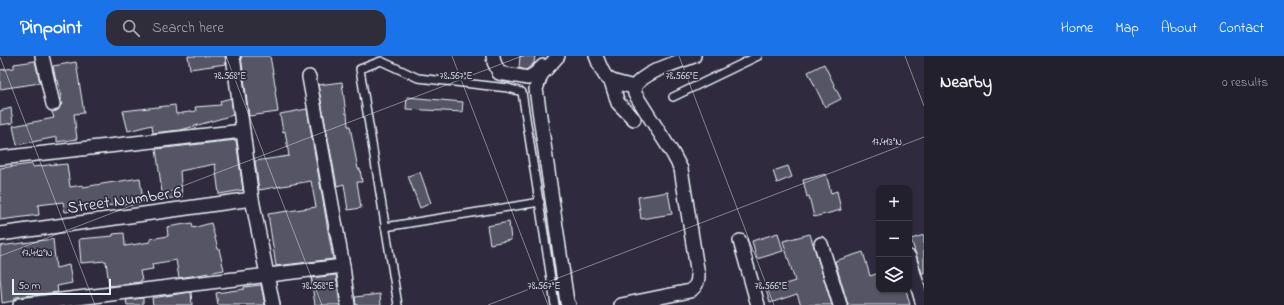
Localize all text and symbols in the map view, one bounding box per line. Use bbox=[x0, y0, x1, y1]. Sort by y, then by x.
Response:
search box bbox=[106, 10, 386, 46]
text: Pinpoint bbox=[20, 15, 82, 42]
icon: search bbox=[120, 17, 142, 39]
text: Search here bbox=[152, 17, 224, 39]
text: Home bbox=[1061, 18, 1093, 39]
text: Map bbox=[1115, 18, 1139, 39]
text: About bbox=[1161, 18, 1197, 39]
text: Contact bbox=[1219, 18, 1264, 39]
text: 78.568°E bbox=[214, 69, 246, 84]
text: 78.567°E bbox=[440, 69, 472, 84]
text: 78.566°E bbox=[665, 69, 699, 84]
text: Nearby bbox=[940, 70, 992, 95]
text: 0 results bbox=[1222, 73, 1268, 92]
text: 17.413°N bbox=[872, 135, 902, 150]
street label: Street Number 6 bbox=[66, 180, 183, 221]
map controls bbox=[876, 185, 912, 293]
button: + bbox=[876, 185, 912, 221]
button: − bbox=[876, 221, 912, 257]
text: 17.412°N bbox=[21, 246, 53, 261]
button: layers bbox=[876, 257, 912, 293]
scale bar bbox=[12, 277, 111, 296]
text: 50 m bbox=[18, 278, 40, 294]
text: 78.568°E bbox=[302, 279, 334, 294]
text: 78.567°E bbox=[528, 279, 560, 294]
text: 78.566°E bbox=[754, 279, 788, 294]

